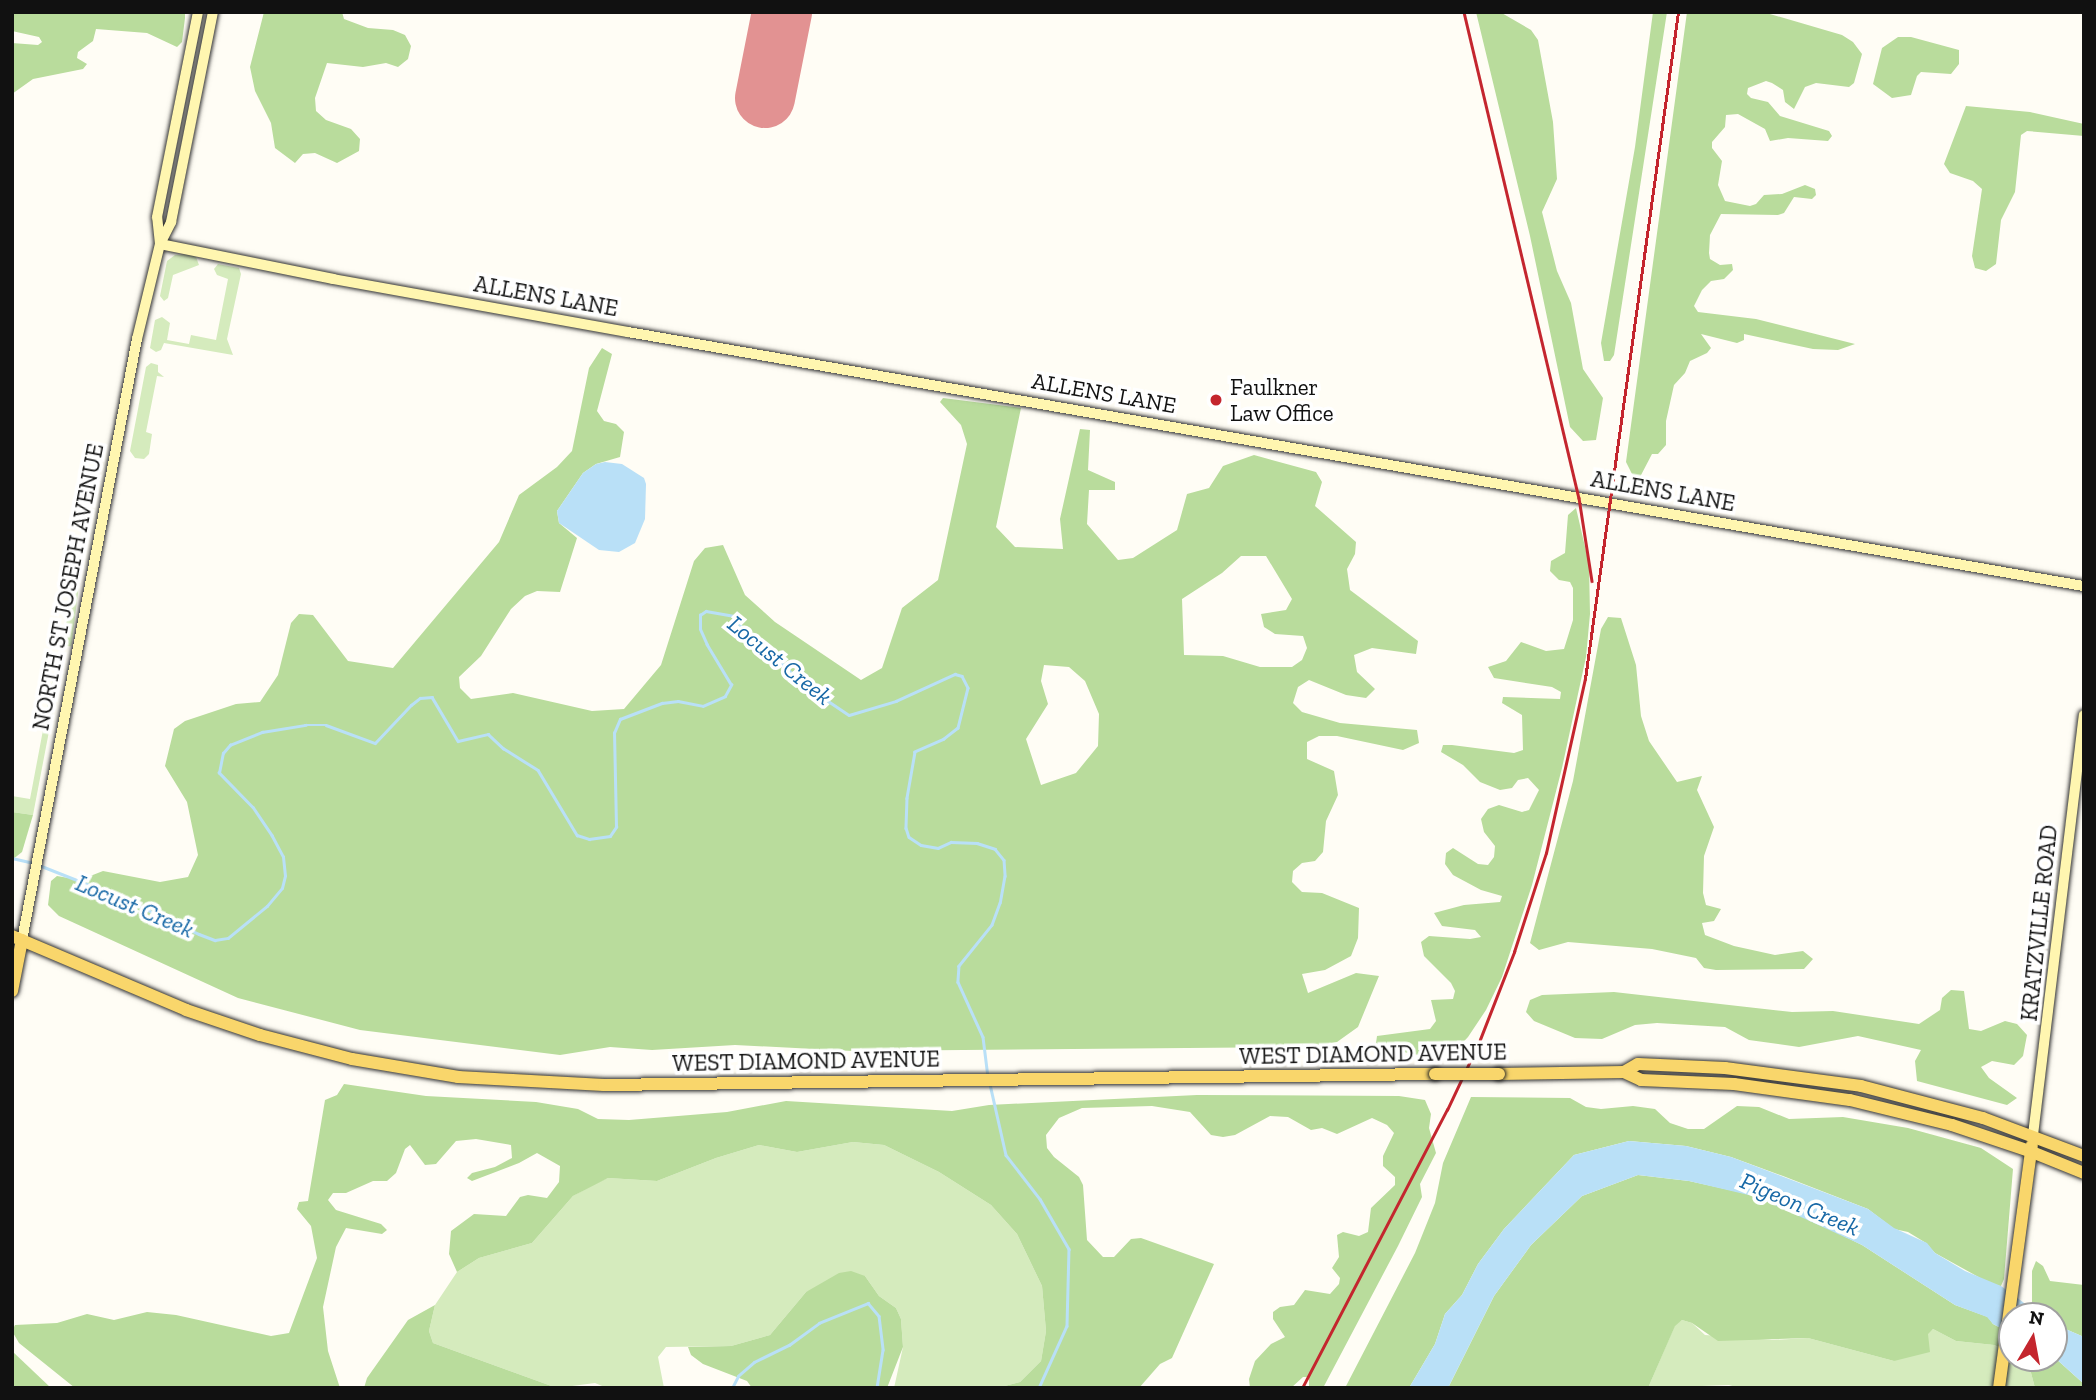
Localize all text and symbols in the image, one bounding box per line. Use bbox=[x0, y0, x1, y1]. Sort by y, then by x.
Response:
street label: ALLENS LANE bbox=[472, 270, 620, 322]
street label: ALLENS LANE bbox=[1030, 367, 1178, 419]
place label: Faulkner Law Office bbox=[1230, 373, 1334, 427]
marker: Faulkner Law Office bbox=[1208, 392, 1224, 408]
street label: NORTH ST JOSEPH AVENUE bbox=[27, 441, 109, 733]
street label: ALLENS LANE bbox=[1589, 465, 1737, 517]
water label: Locust Creek bbox=[722, 609, 838, 711]
street label: KRATZVILLE ROAD bbox=[2015, 823, 2063, 1023]
water label: Locust Creek bbox=[71, 868, 199, 944]
street label: WEST DIAMOND AVENUE bbox=[1238, 1038, 1508, 1070]
street label: WEST DIAMOND AVENUE bbox=[671, 1045, 941, 1077]
water label: Pigeon Creek bbox=[1736, 1166, 1864, 1242]
north arrow bbox=[1998, 1302, 2068, 1372]
text: N bbox=[2027, 1305, 2045, 1330]

